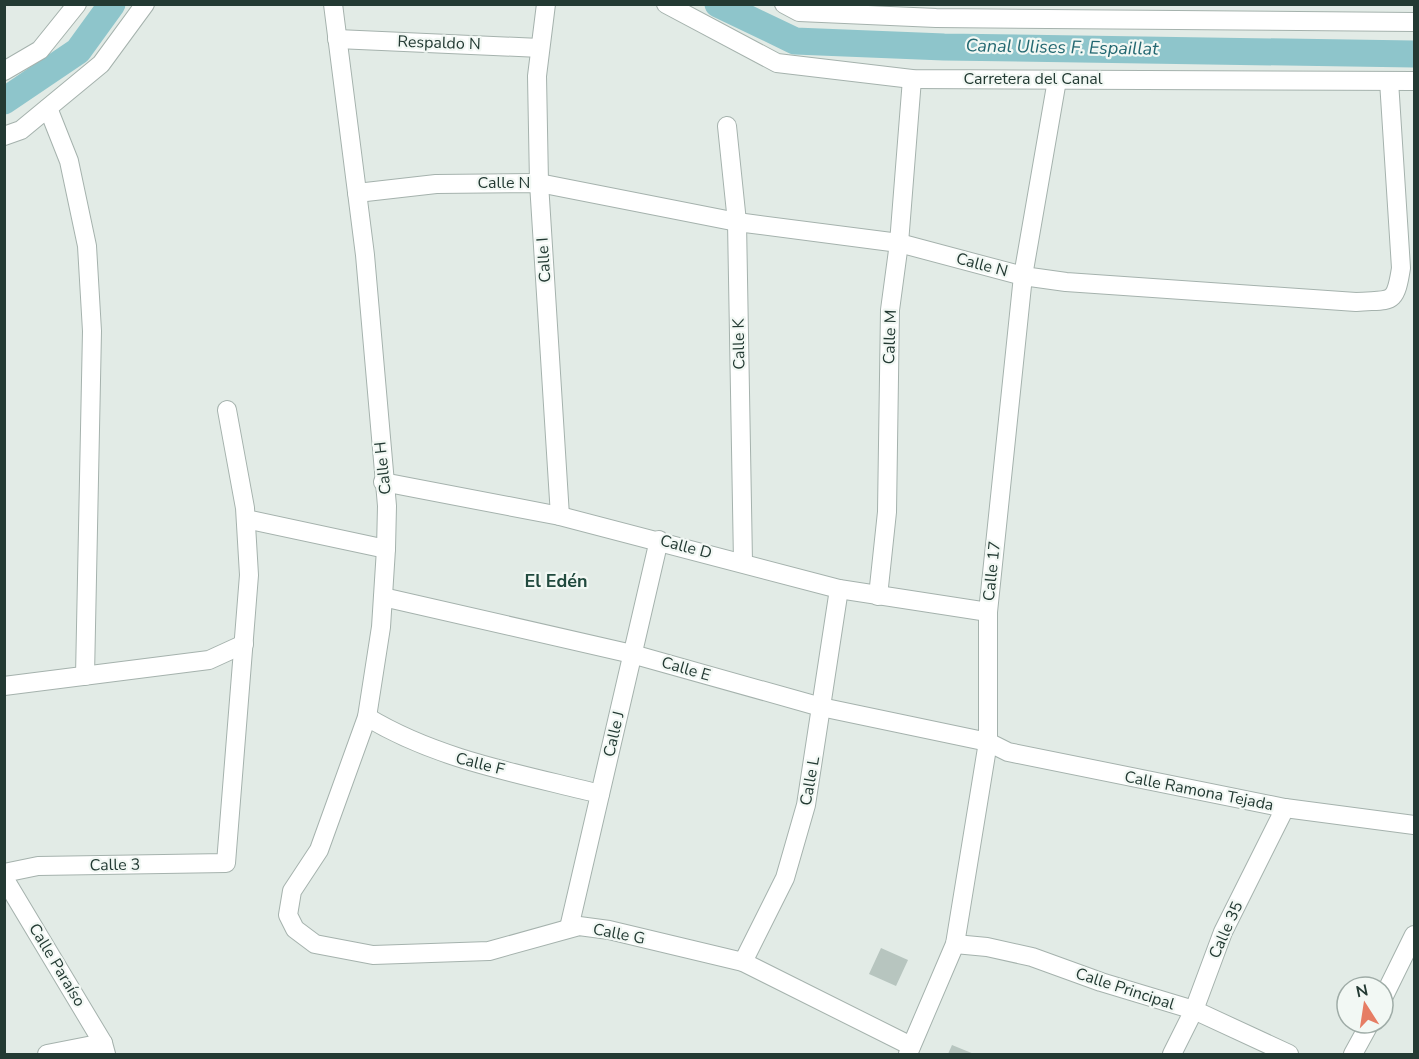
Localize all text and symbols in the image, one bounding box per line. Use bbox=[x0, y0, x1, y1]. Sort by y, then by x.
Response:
street label: Respaldo N bbox=[397, 31, 481, 55]
water label: Canal Ulises F. Espaillat bbox=[965, 33, 1159, 61]
street label: Carretera del Canal bbox=[963, 68, 1103, 90]
street label: Calle N bbox=[478, 172, 530, 194]
street label: Calle I bbox=[531, 237, 557, 283]
street label: Calle N bbox=[954, 248, 1010, 282]
street label: Calle M bbox=[878, 309, 902, 365]
street label: Calle K bbox=[728, 317, 750, 370]
street label: Calle H bbox=[369, 440, 397, 496]
street label: Calle D bbox=[658, 530, 714, 564]
street label: Calle 17 bbox=[978, 540, 1006, 602]
district label: El Edén bbox=[524, 569, 588, 593]
street label: Calle E bbox=[659, 651, 713, 687]
street label: Calle J bbox=[598, 709, 630, 759]
street label: Calle F bbox=[453, 747, 507, 781]
street label: Calle L bbox=[795, 754, 825, 807]
street label: Calle Ramona Tejada bbox=[1123, 766, 1275, 816]
street label: Calle 3 bbox=[90, 854, 140, 876]
street label: Calle 35 bbox=[1204, 898, 1248, 962]
street label: Calle G bbox=[591, 918, 647, 950]
street label: Calle Paraíso bbox=[23, 919, 91, 1011]
street label: Calle Principal bbox=[1073, 963, 1178, 1015]
north arrow bbox=[1335, 975, 1395, 1035]
text: N bbox=[1354, 979, 1370, 1003]

